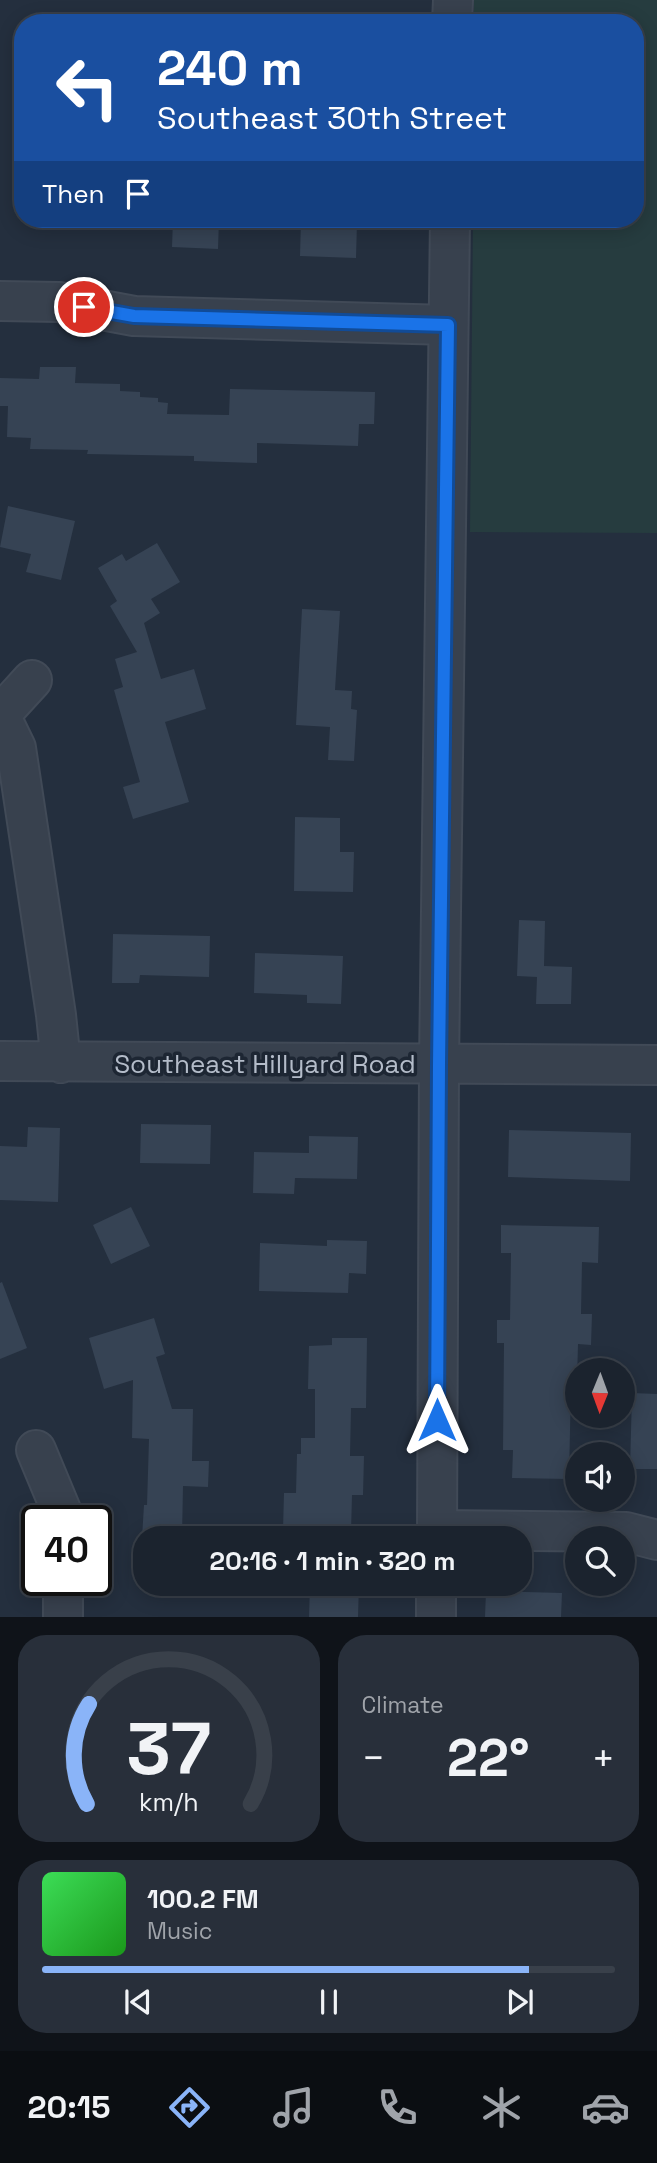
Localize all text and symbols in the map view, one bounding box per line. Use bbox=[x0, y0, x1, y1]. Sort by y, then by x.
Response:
text: 240 m bbox=[157, 37, 303, 99]
icon: left bbox=[42, 42, 133, 133]
text: Southeast 30th Street bbox=[157, 98, 507, 138]
icon: arrive bbox=[119, 175, 157, 213]
text: Then bbox=[42, 177, 105, 211]
pin bbox=[54, 277, 114, 337]
icon: arrive bbox=[65, 288, 103, 326]
street label: Southeast Hillyard Road bbox=[114, 1047, 416, 1081]
north arrow bbox=[565, 1358, 635, 1428]
map controls bbox=[565, 1358, 635, 1596]
position arrow bbox=[400, 1383, 474, 1457]
button: sound bbox=[565, 1442, 635, 1512]
speed limit sign: 40 bbox=[21, 1505, 112, 1596]
button: search bbox=[565, 1526, 635, 1596]
text: 20:16 · 1 min · 320 m bbox=[209, 1544, 456, 1578]
text: Climate bbox=[362, 1690, 444, 1720]
text: 37 bbox=[126, 1703, 211, 1796]
text: 22° bbox=[447, 1725, 529, 1791]
text: − bbox=[362, 1734, 385, 1782]
text: + bbox=[591, 1734, 615, 1782]
text: km/h bbox=[139, 1786, 199, 1818]
text: 100.2 FM bbox=[147, 1882, 259, 1916]
text: Music bbox=[147, 1916, 212, 1946]
icon: previous bbox=[119, 1983, 157, 2021]
icon: pause bbox=[310, 1983, 348, 2021]
icon: next bbox=[501, 1983, 539, 2021]
icon: directions bbox=[165, 2083, 214, 2132]
icon: music bbox=[269, 2083, 318, 2132]
icon: phone bbox=[373, 2083, 422, 2132]
icon: climate bbox=[477, 2083, 526, 2132]
icon: car bbox=[581, 2083, 630, 2132]
text: 20:15 bbox=[27, 2087, 110, 2127]

